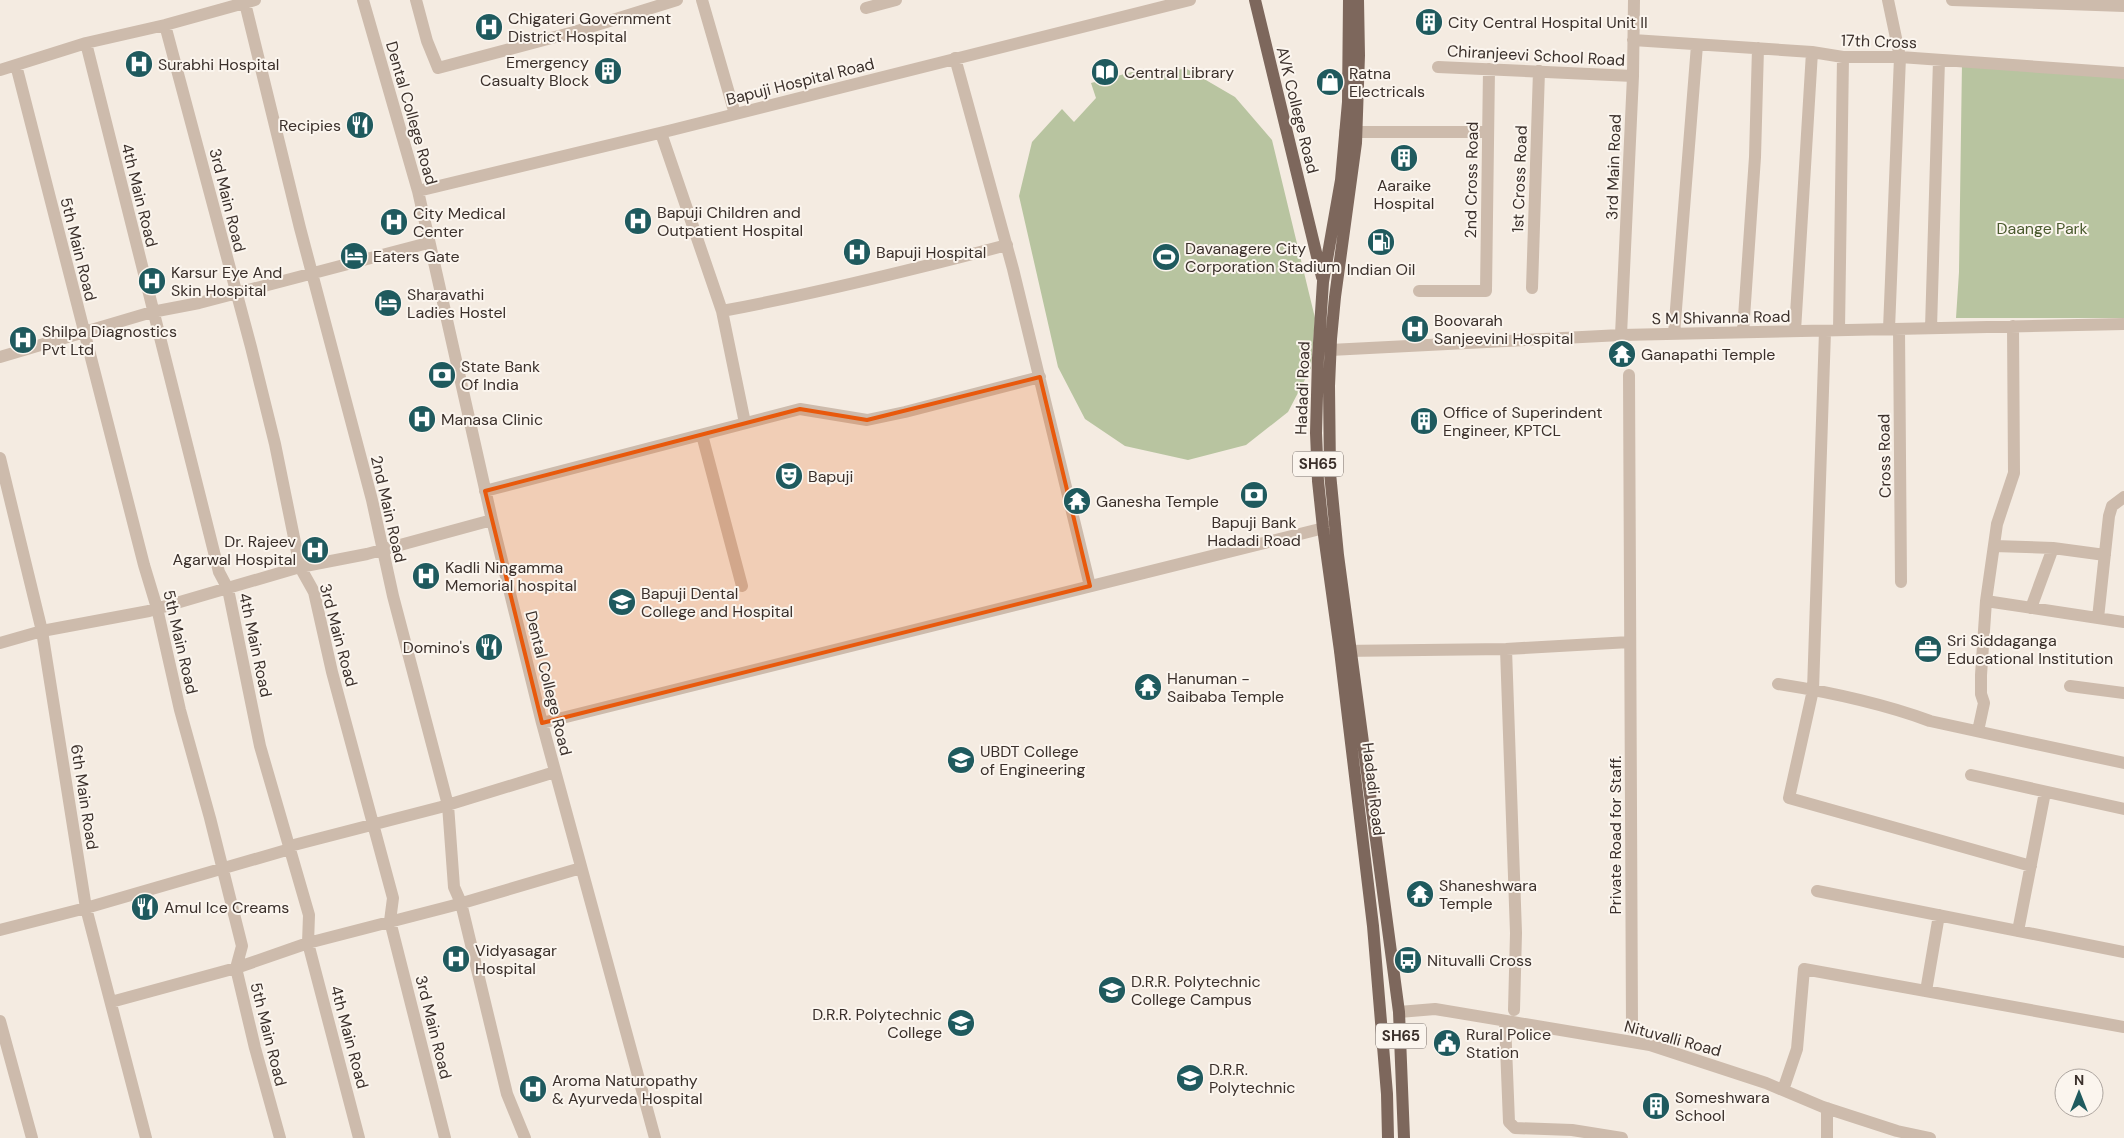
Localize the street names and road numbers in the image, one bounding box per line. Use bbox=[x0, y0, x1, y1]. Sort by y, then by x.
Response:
street label: 17th Cross bbox=[1841, 30, 1917, 53]
street label: Dental College Road bbox=[381, 39, 442, 187]
street label: Chiranjeevi School Road bbox=[1446, 40, 1626, 71]
street label: AVK College Road bbox=[1272, 45, 1323, 176]
street label: Bapuji Hospital Road bbox=[724, 53, 876, 110]
street label: 3rd Main Road bbox=[1601, 114, 1626, 220]
street label: 2nd Cross Road bbox=[1460, 121, 1483, 239]
street label: 1st Cross Road bbox=[1507, 125, 1532, 233]
street label: 4th Main Road bbox=[116, 141, 163, 249]
street label: 3rd Main Road bbox=[204, 146, 251, 254]
street label: 5th Main Road bbox=[55, 195, 102, 303]
street label: S M Shivanna Road bbox=[1651, 306, 1791, 329]
street label: Hadadi Road bbox=[1290, 341, 1315, 435]
street label: Cross Road bbox=[1873, 414, 1896, 498]
road number: SH65 bbox=[1293, 452, 1343, 476]
street label: 2nd Main Road bbox=[366, 453, 411, 565]
street label: 3rd Main Road bbox=[315, 581, 362, 689]
street label: 5th Main Road bbox=[158, 588, 203, 696]
street label: 4th Main Road bbox=[234, 591, 277, 699]
street label: Dental College Road bbox=[520, 609, 577, 758]
street label: Hadadi Road bbox=[1357, 741, 1390, 837]
street label: 6th Main Road bbox=[66, 743, 103, 851]
street label: Private Road for Staff. bbox=[1605, 755, 1626, 915]
street label: 3rd Main Road bbox=[410, 973, 457, 1081]
street label: 5th Main Road bbox=[245, 980, 292, 1088]
street label: 4th Main Road bbox=[326, 983, 373, 1091]
street label: Nituvalli Road bbox=[1622, 1015, 1724, 1062]
road number: SH65 bbox=[1376, 1024, 1426, 1048]

